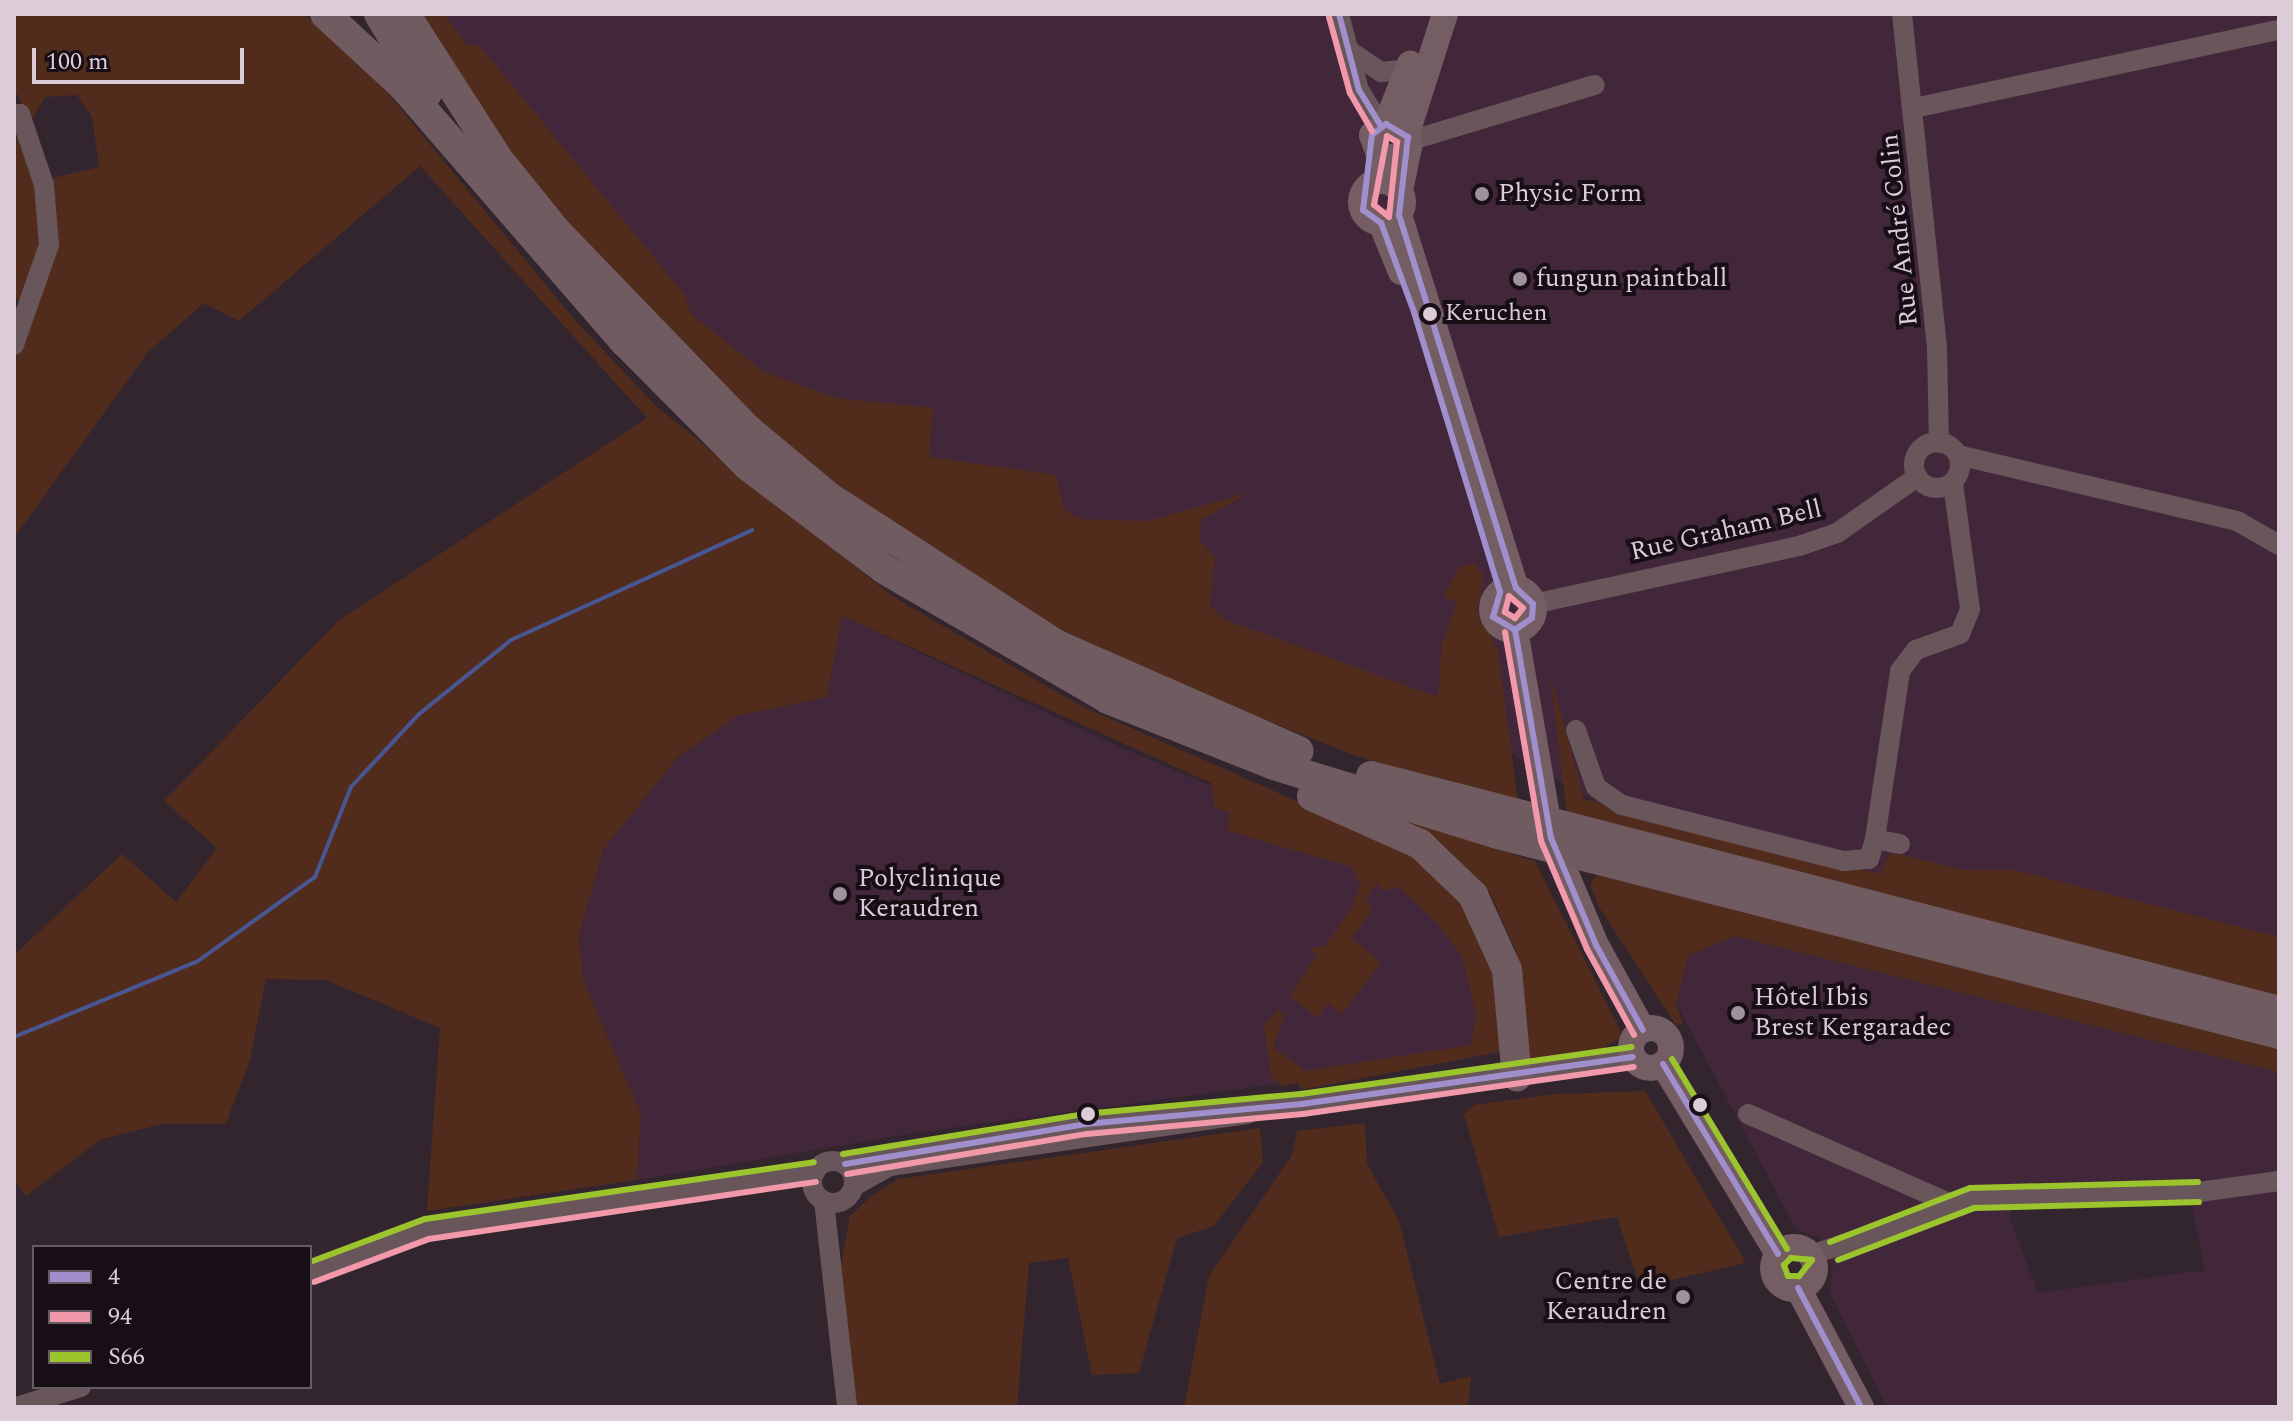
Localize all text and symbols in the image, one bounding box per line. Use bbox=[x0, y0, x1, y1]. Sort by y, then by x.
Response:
scale bar bbox=[36, 32, 248, 82]
text: 100 m bbox=[46, 44, 109, 80]
street label: Rue André Colin bbox=[1874, 132, 1926, 328]
place label: Physic Form bbox=[1498, 178, 1642, 210]
marker: Physic Form bbox=[1473, 185, 1491, 203]
place label: fungun paintball bbox=[1536, 263, 1728, 295]
marker: fungun paintball bbox=[1511, 270, 1529, 288]
place label: Keruchen bbox=[1445, 300, 1547, 328]
marker: Keruchen bbox=[1422, 306, 1438, 322]
street label: Rue Graham Bell bbox=[1627, 494, 1825, 568]
place label: Polyclinique Keraudren bbox=[858, 863, 1001, 924]
marker: Polyclinique Keraudren bbox=[829, 883, 851, 905]
place label: Hôtel Ibis Brest Kergaradec bbox=[1754, 982, 1951, 1044]
marker: Hôtel Ibis Brest Kergaradec bbox=[1729, 1004, 1747, 1022]
unlabelled marker bbox=[1692, 1097, 1708, 1113]
unlabelled marker bbox=[1080, 1106, 1096, 1122]
legend bbox=[32, 1245, 312, 1389]
text: 4 bbox=[108, 1259, 120, 1295]
place label: Centre de Keraudren bbox=[1546, 1266, 1667, 1328]
marker: Centre de Keraudren bbox=[1674, 1288, 1692, 1306]
text: 94 bbox=[108, 1299, 132, 1335]
text: S66 bbox=[108, 1339, 145, 1375]

